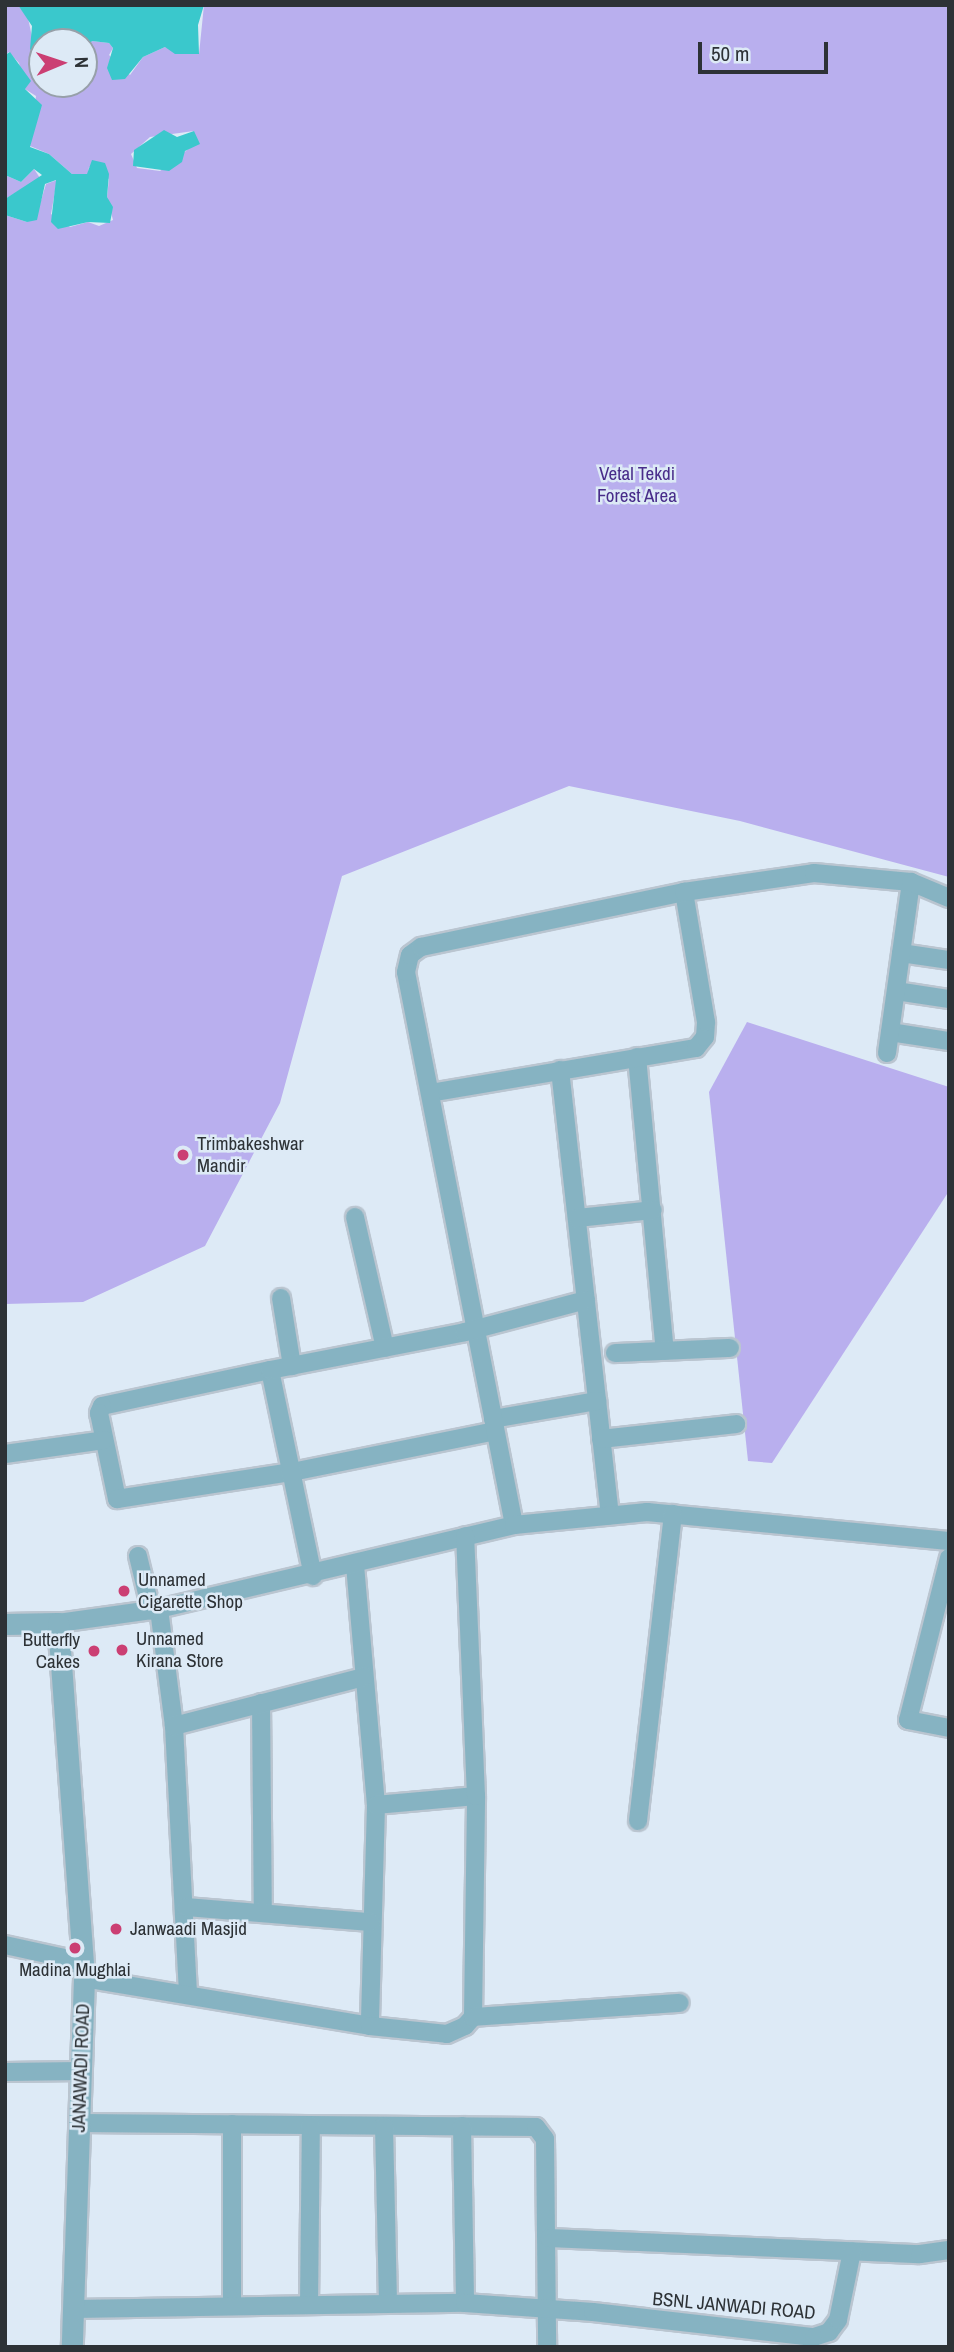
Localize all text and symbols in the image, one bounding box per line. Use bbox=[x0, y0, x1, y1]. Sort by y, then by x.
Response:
north arrow bbox=[28, 28, 98, 98]
scale bar bbox=[702, 28, 832, 72]
text: 50 m bbox=[711, 39, 749, 68]
text: N bbox=[69, 56, 95, 68]
park label: Vetal Tekdi Forest Area bbox=[597, 463, 677, 507]
place label: Trimbakeshwar Mandir bbox=[197, 1133, 304, 1177]
marker: Trimbakeshwar Mandir bbox=[175, 1147, 191, 1163]
place label: Unnamed Cigarette Shop bbox=[138, 1569, 243, 1613]
marker: Unnamed Cigarette Shop bbox=[116, 1583, 132, 1599]
place label: Unnamed Kirana Store bbox=[136, 1628, 223, 1672]
place label: Butterfly Cakes bbox=[23, 1629, 80, 1673]
marker: Unnamed Kirana Store bbox=[114, 1642, 130, 1658]
marker: Butterfly Cakes bbox=[86, 1643, 102, 1659]
place label: Janwaadi Masjid bbox=[130, 1918, 247, 1940]
marker: Janwaadi Masjid bbox=[108, 1921, 124, 1937]
marker: Madina Mughlai bbox=[67, 1940, 83, 1956]
place label: Madina Mughlai bbox=[19, 1959, 131, 1981]
street label: JANAWADI ROAD bbox=[67, 2003, 95, 2133]
street label: BSNL JANWADI ROAD bbox=[651, 2288, 817, 2324]

